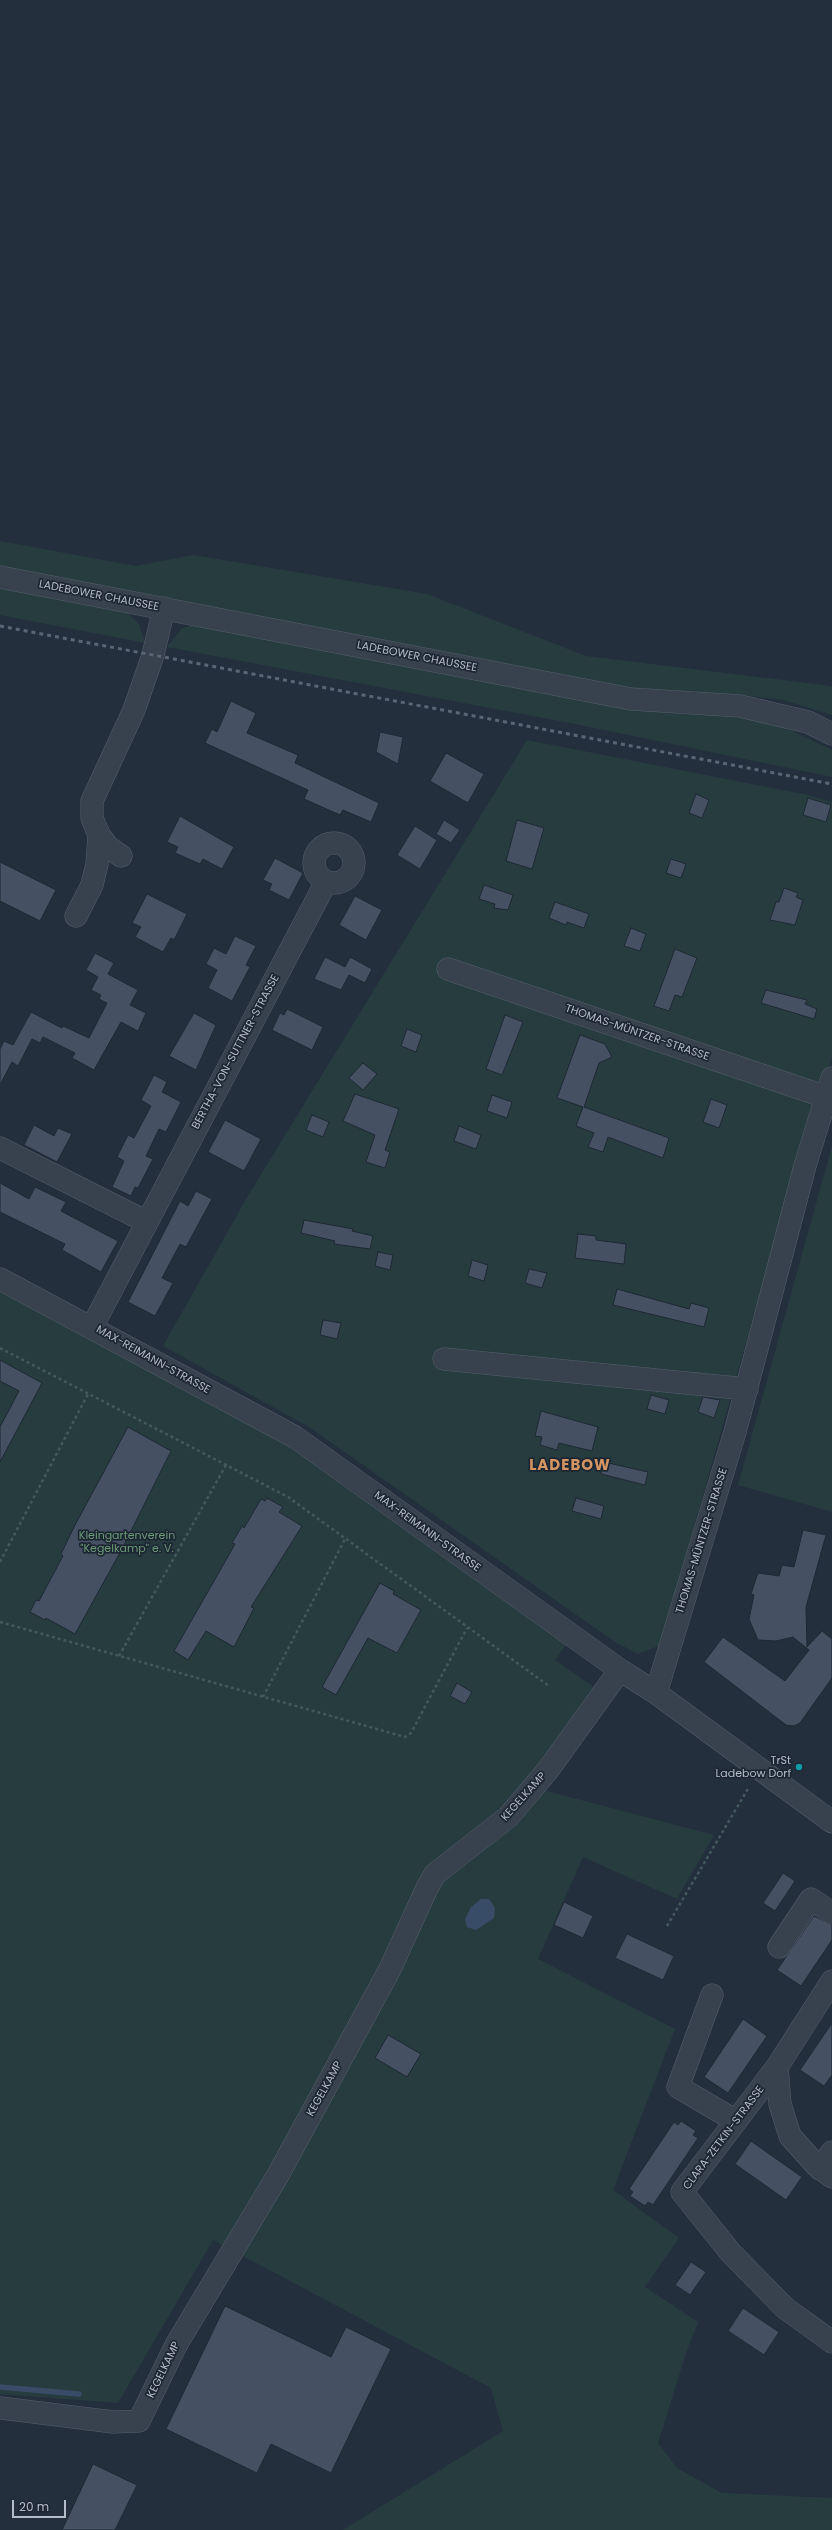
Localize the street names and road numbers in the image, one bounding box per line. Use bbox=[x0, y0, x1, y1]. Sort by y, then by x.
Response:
street label: LADEBOWER CHAUSSEE bbox=[38, 578, 160, 614]
street label: LADEBOWER CHAUSSEE bbox=[356, 639, 478, 675]
street label: BERTHA-VON-SUTTNER-STRASSE bbox=[190, 973, 282, 1131]
street label: THOMAS-MÜNTZER-STRASSE bbox=[563, 1002, 711, 1064]
street label: MAX-REIMANN-STRASSE bbox=[94, 1323, 212, 1397]
street label: THOMAS-MÜNTZER-STRASSE bbox=[674, 1467, 730, 1615]
street label: MAX-REIMANN-STRASSE bbox=[371, 1489, 483, 1575]
street label: KEGELKAMP bbox=[499, 1770, 549, 1824]
street label: KEGELKAMP bbox=[304, 2059, 346, 2119]
street label: CLARA-ZETKIN-STRASSE bbox=[681, 2084, 767, 2192]
street label: KEGELKAMP bbox=[145, 2340, 183, 2400]

